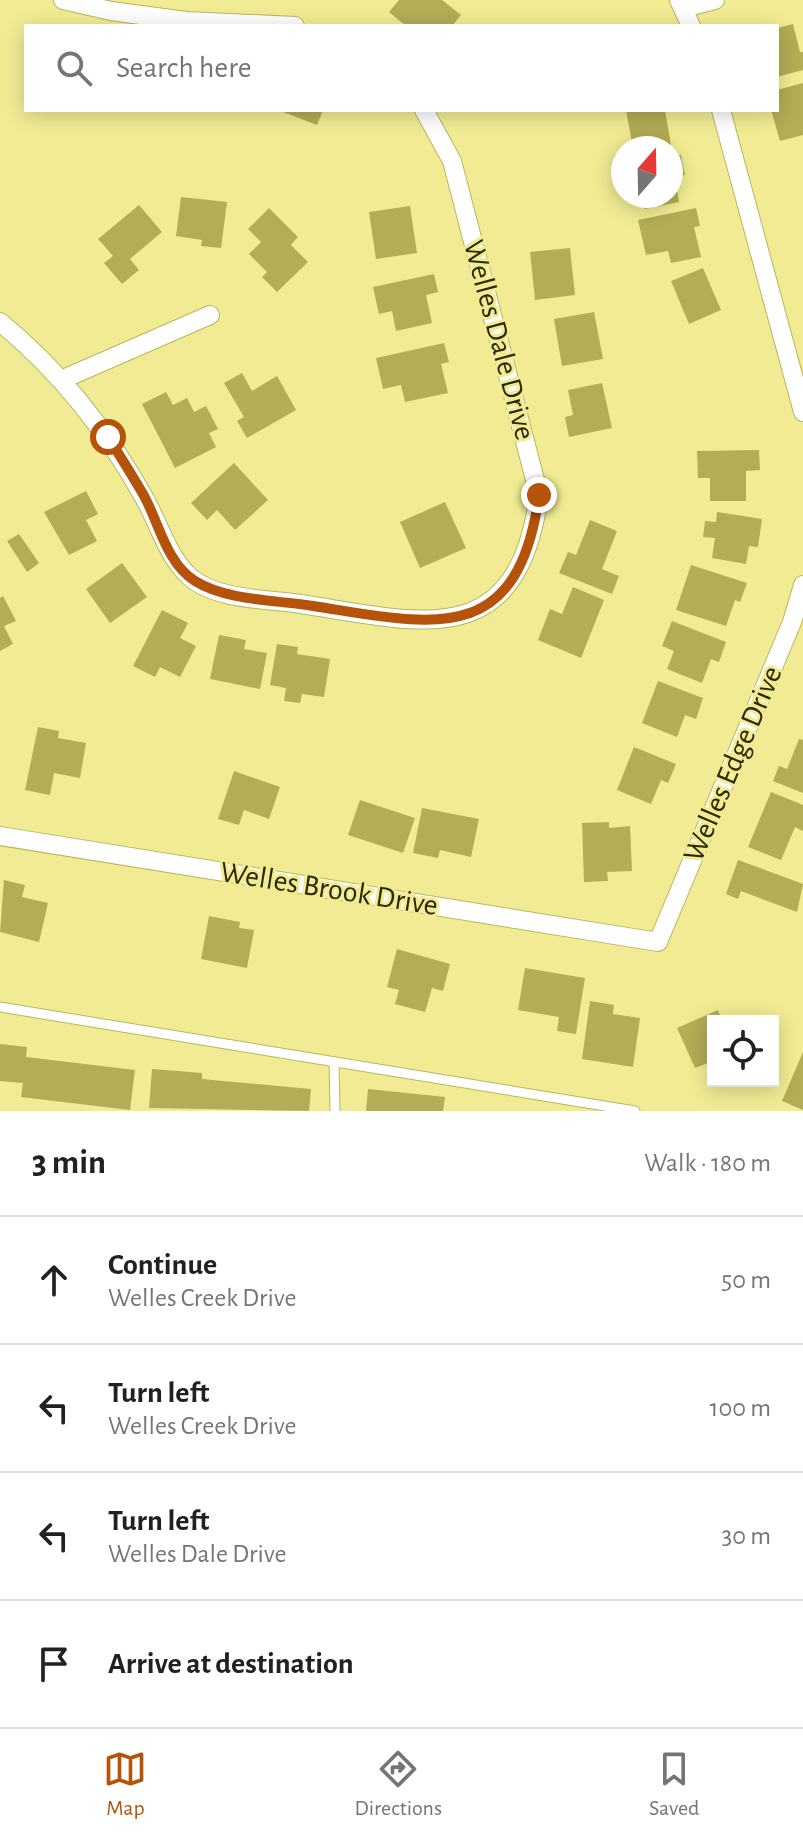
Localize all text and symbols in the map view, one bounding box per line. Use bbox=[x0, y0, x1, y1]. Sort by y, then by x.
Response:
search box bbox=[24, 24, 779, 112]
icon: search bbox=[52, 46, 96, 90]
text: Search here bbox=[116, 53, 252, 83]
north arrow bbox=[611, 136, 683, 208]
street label: Welles Dale Drive bbox=[458, 237, 540, 443]
route start bbox=[90, 419, 126, 455]
route end bbox=[521, 477, 557, 513]
street label: Welles Edge Drive bbox=[678, 662, 788, 866]
street label: Welles Brook Drive bbox=[218, 857, 440, 921]
map controls bbox=[707, 1015, 779, 1087]
button: locate bbox=[707, 1015, 779, 1087]
text: 3 min bbox=[32, 1146, 106, 1180]
text: Walk · 180 m bbox=[644, 1150, 771, 1176]
text: Continue bbox=[108, 1250, 217, 1280]
icon: ahead bbox=[32, 1258, 76, 1302]
text: 50 m bbox=[721, 1267, 771, 1293]
text: Welles Creek Drive bbox=[108, 1285, 296, 1311]
text: Turn left bbox=[108, 1378, 209, 1408]
icon: left bbox=[32, 1386, 76, 1430]
text: 100 m bbox=[710, 1395, 771, 1421]
text: Welles Creek Drive bbox=[108, 1413, 296, 1439]
text: Turn left bbox=[108, 1506, 209, 1536]
icon: left bbox=[32, 1514, 76, 1558]
text: 30 m bbox=[721, 1523, 771, 1549]
text: Welles Dale Drive bbox=[108, 1541, 286, 1567]
icon: arrive bbox=[32, 1642, 76, 1686]
text: Arrive at destination bbox=[108, 1649, 354, 1679]
tab: Map bbox=[103, 1747, 147, 1821]
tab: Directions bbox=[354, 1747, 442, 1821]
tab: Saved bbox=[649, 1747, 699, 1821]

